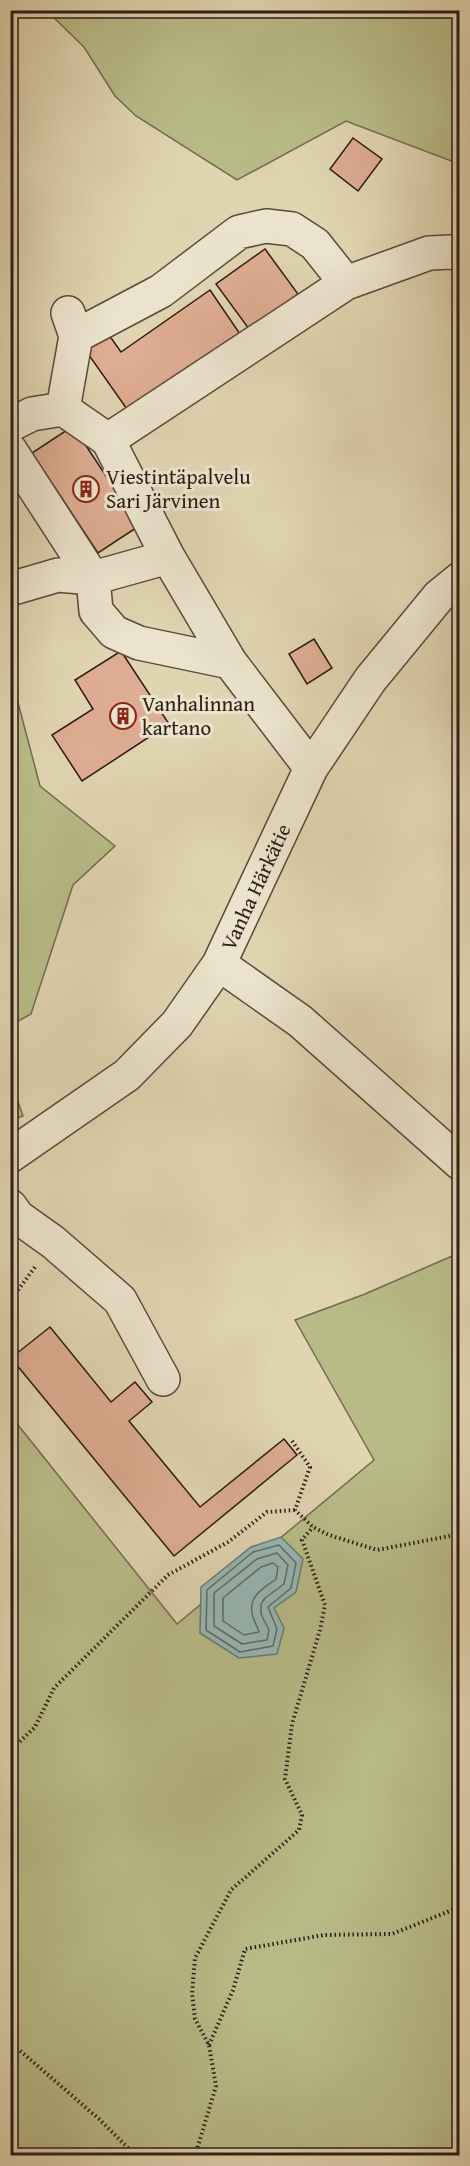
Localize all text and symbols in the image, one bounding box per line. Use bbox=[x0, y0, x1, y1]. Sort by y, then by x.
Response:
place label: Viestintäpalvelu Sari Järvinen bbox=[106, 461, 251, 516]
building icon: Viestintäpalvelu Sari Järvinen bbox=[71, 474, 101, 504]
place label: Vanhalinnan kartano bbox=[142, 688, 255, 743]
building icon: Vanhalinnan kartano bbox=[108, 701, 138, 731]
street label: Vanha Härkätie bbox=[213, 818, 299, 955]

